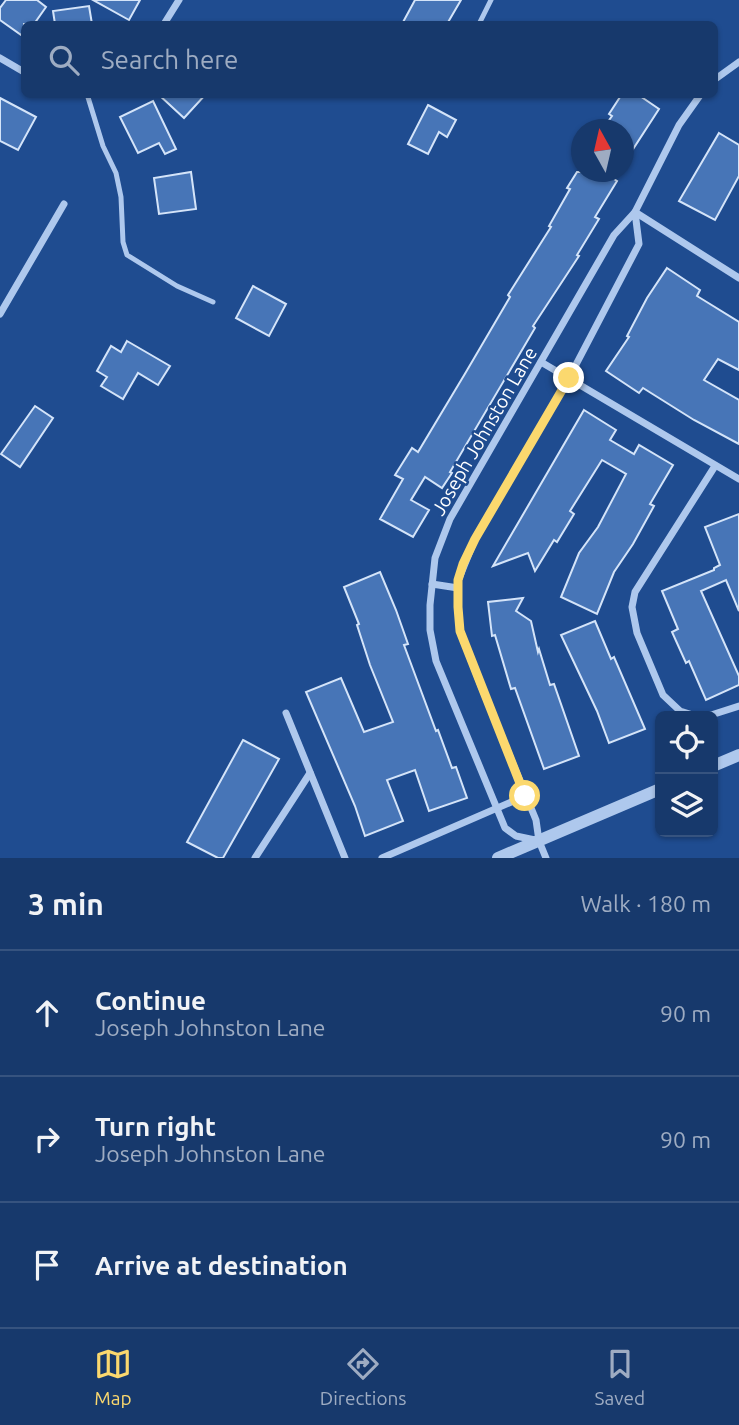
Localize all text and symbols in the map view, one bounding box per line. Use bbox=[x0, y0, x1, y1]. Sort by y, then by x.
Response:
search box bbox=[21, 21, 718, 98]
icon: search bbox=[45, 41, 83, 79]
text: Search here bbox=[101, 45, 238, 74]
north arrow bbox=[571, 119, 634, 182]
street label: Joseph Johnston Lane bbox=[427, 343, 541, 519]
route end bbox=[553, 362, 584, 393]
map controls bbox=[655, 711, 718, 837]
button: locate bbox=[655, 711, 718, 774]
button: layers bbox=[655, 774, 718, 837]
route start bbox=[509, 780, 540, 811]
text: 3 min bbox=[28, 887, 104, 921]
text: Walk · 180 m bbox=[580, 891, 711, 916]
text: Continue bbox=[95, 986, 206, 1015]
icon: ahead bbox=[28, 994, 66, 1032]
text: 90 m bbox=[660, 1001, 711, 1026]
text: Joseph Johnston Lane bbox=[95, 1015, 326, 1040]
text: Turn right bbox=[95, 1112, 216, 1141]
icon: right bbox=[28, 1120, 66, 1158]
text: 90 m bbox=[660, 1127, 711, 1152]
text: Joseph Johnston Lane bbox=[95, 1141, 326, 1166]
icon: arrive bbox=[28, 1246, 66, 1284]
text: Arrive at destination bbox=[95, 1251, 348, 1280]
tab: Map bbox=[94, 1345, 132, 1409]
tab: Directions bbox=[320, 1345, 407, 1409]
tab: Saved bbox=[594, 1345, 645, 1409]

